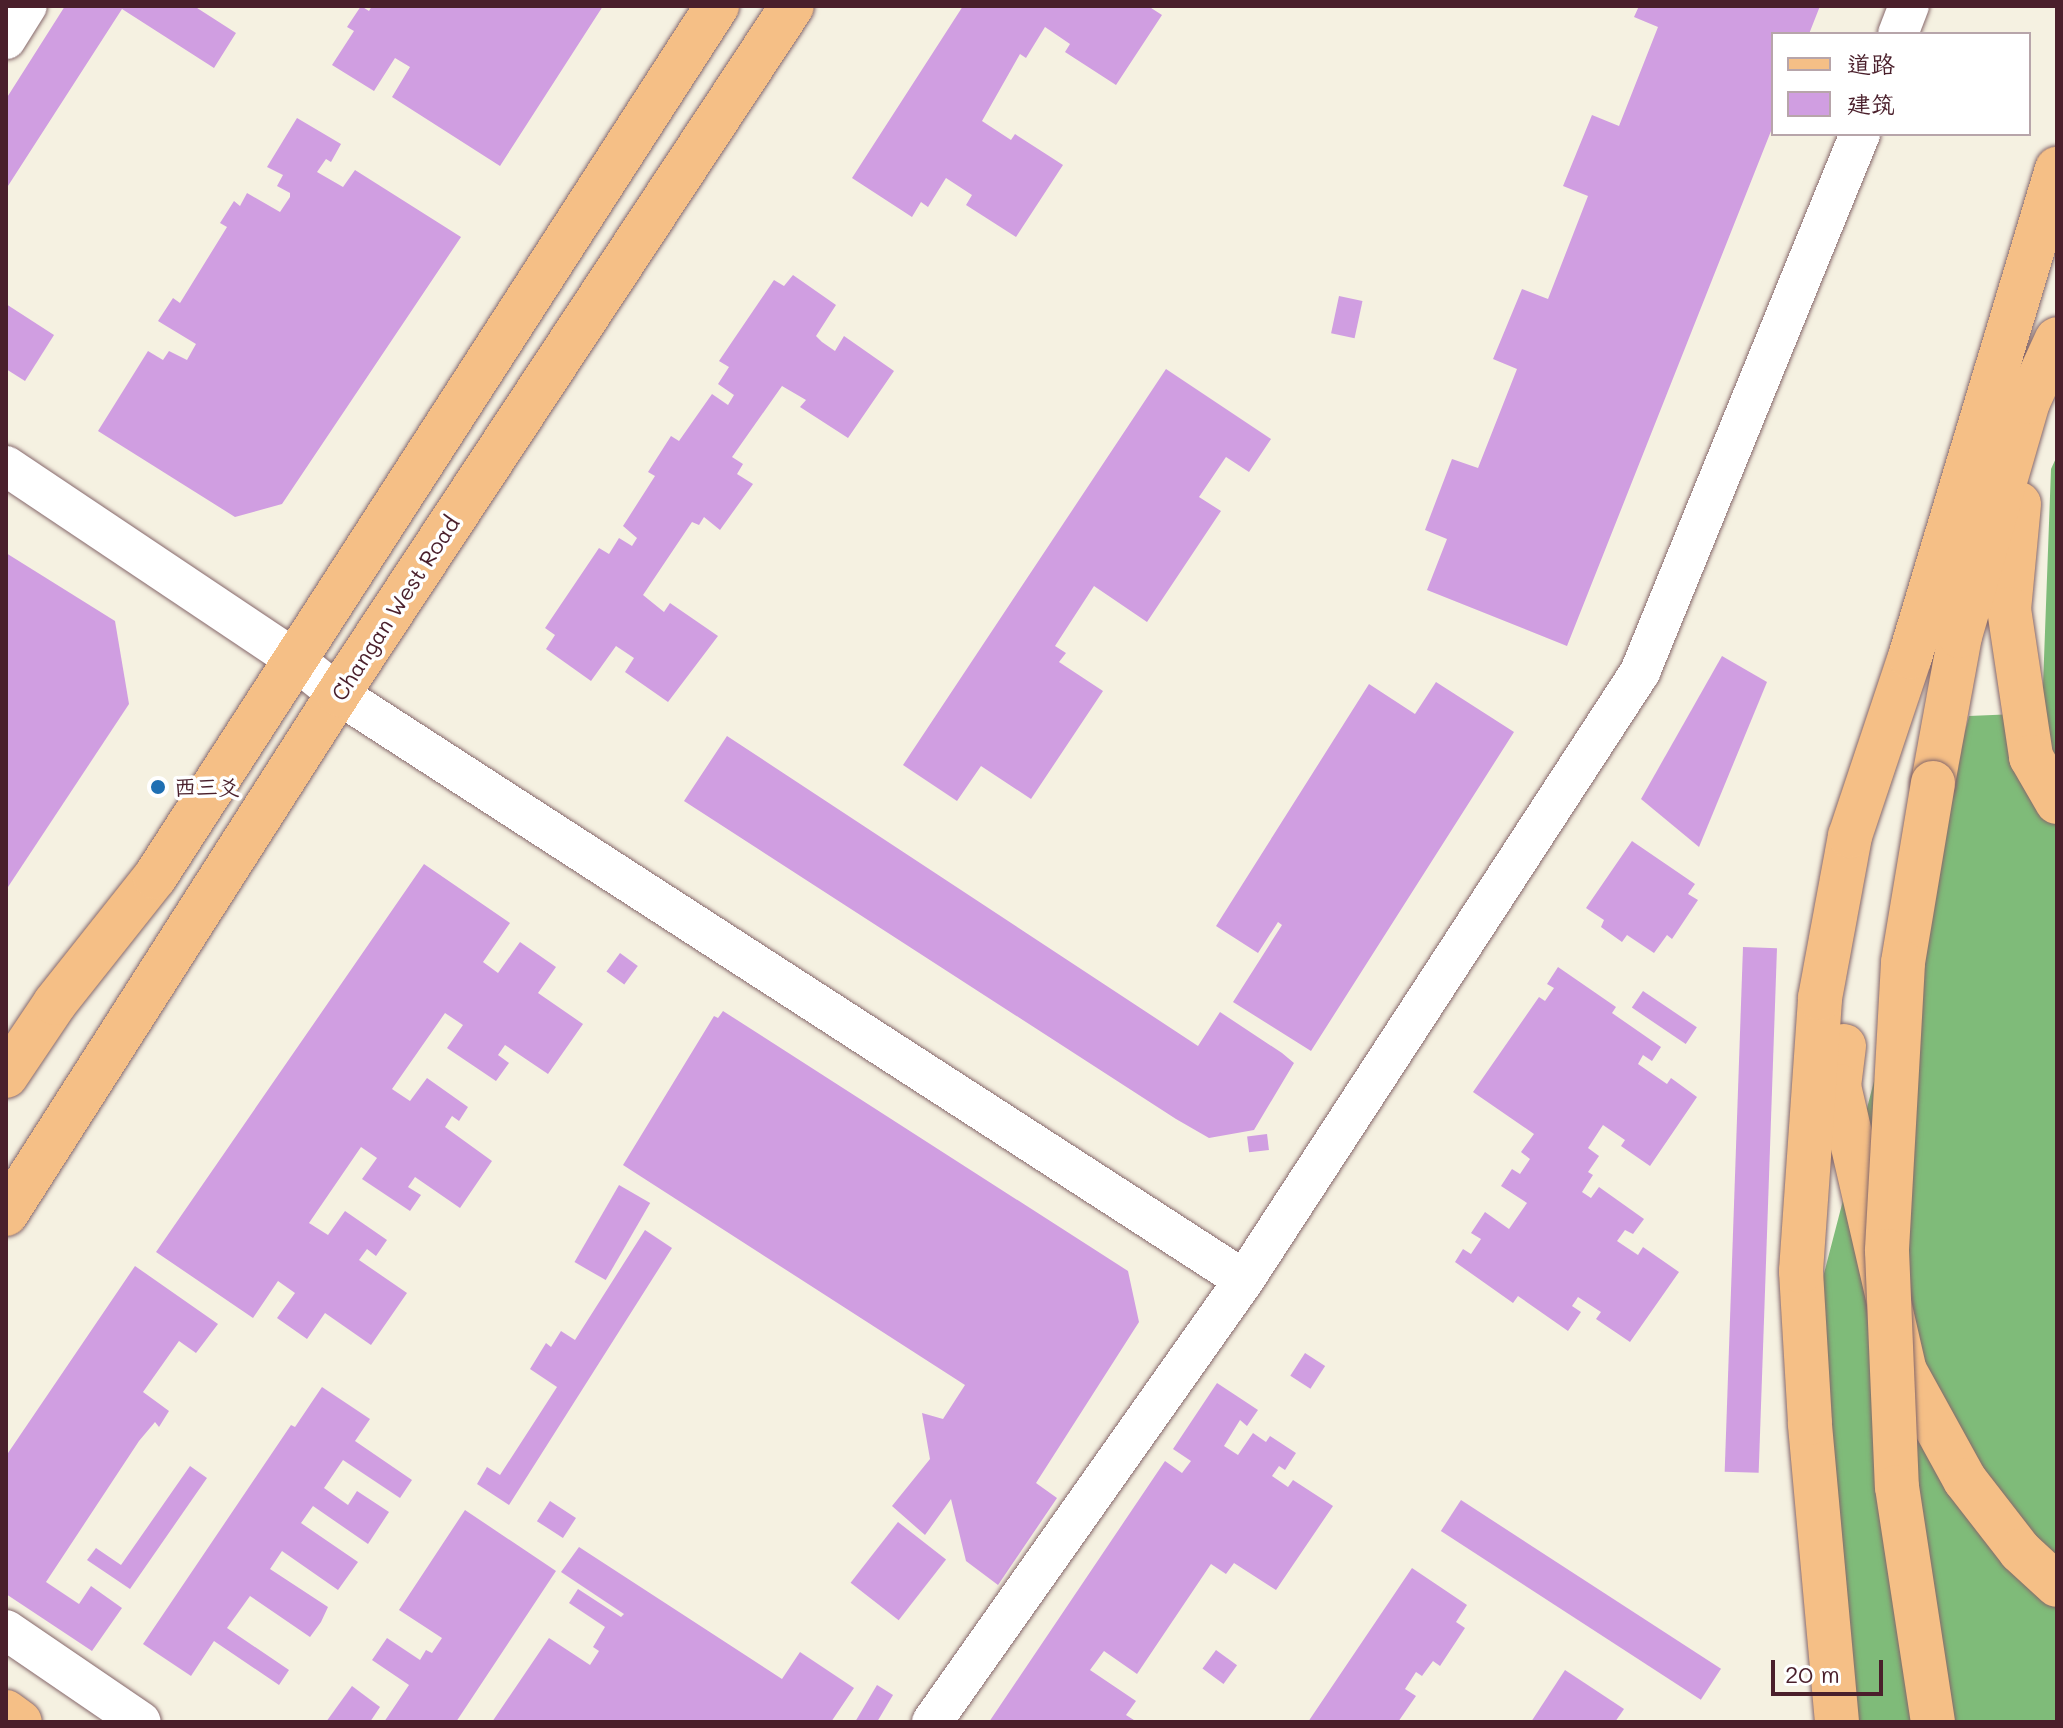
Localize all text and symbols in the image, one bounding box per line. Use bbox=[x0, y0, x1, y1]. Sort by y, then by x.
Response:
legend bbox=[1771, 32, 2031, 136]
text: 道路 bbox=[1847, 48, 1895, 79]
text: 建筑 bbox=[1847, 88, 1895, 119]
street label: Changan West Road bbox=[325, 511, 465, 705]
place label: 西三爻 bbox=[174, 774, 240, 800]
marker: 西三爻 bbox=[149, 778, 167, 796]
scale bar bbox=[1775, 1644, 1887, 1694]
text: 20 m bbox=[1785, 1658, 1840, 1689]

